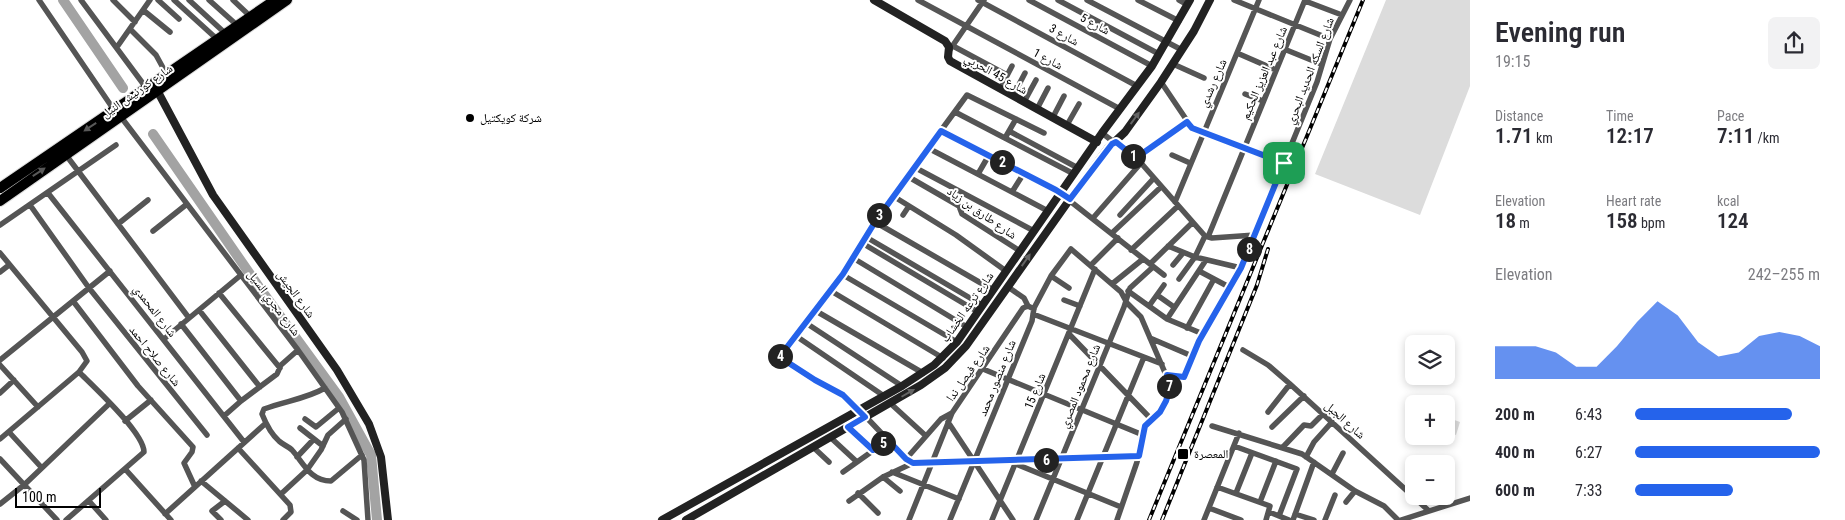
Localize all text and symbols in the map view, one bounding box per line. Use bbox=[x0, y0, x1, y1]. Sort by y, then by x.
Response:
street label: شارع 5 bbox=[1077, 10, 1112, 39]
street label: شارع السكه الحديد البحري bbox=[1283, 15, 1340, 128]
text: Evening run bbox=[1495, 16, 1625, 49]
button: share bbox=[1768, 17, 1820, 69]
street label: شارع 3 bbox=[1046, 21, 1081, 50]
street label: شارع عبد العزيز الحكيم bbox=[1238, 24, 1291, 122]
street label: شارع 1 bbox=[1030, 45, 1065, 74]
street label: شارع 45 الحربي bbox=[961, 51, 1030, 100]
text: 19:15 bbox=[1495, 52, 1530, 71]
street label: شارع رشدي bbox=[1196, 57, 1233, 110]
street label: شارع كورنيش النيل bbox=[99, 61, 176, 122]
text: Distance bbox=[1495, 108, 1543, 124]
text: Time bbox=[1606, 108, 1634, 124]
text: Pace bbox=[1717, 108, 1744, 124]
place label: شركة كويكتيل bbox=[480, 111, 542, 125]
one-way arrow bbox=[1130, 111, 1140, 125]
marker: شركة كويكتيل bbox=[464, 112, 476, 124]
one-way arrow bbox=[84, 122, 97, 131]
text: 1.71 bbox=[1495, 124, 1533, 148]
text: 12:17 bbox=[1606, 124, 1654, 148]
text: 7:11 bbox=[1717, 124, 1754, 148]
text: km bbox=[1533, 130, 1553, 146]
text: /km bbox=[1754, 130, 1780, 146]
pin bbox=[1263, 142, 1305, 184]
pin: 1 bbox=[1120, 144, 1146, 168]
text: 1 bbox=[1130, 148, 1137, 164]
icon: arrive bbox=[1270, 149, 1298, 177]
pin: 2 bbox=[990, 150, 1014, 174]
text: 2 bbox=[999, 154, 1006, 170]
one-way arrow bbox=[33, 168, 46, 177]
street label: شارع طارق بن زياد bbox=[944, 184, 1019, 243]
text: Elevation bbox=[1495, 193, 1545, 209]
text: Heart rate bbox=[1606, 193, 1661, 209]
text: kcal bbox=[1717, 193, 1740, 209]
pin: 3 bbox=[866, 202, 892, 228]
text: 3 bbox=[876, 207, 883, 223]
text: 18 bbox=[1495, 209, 1516, 233]
text: 158 bbox=[1606, 209, 1638, 233]
text: 124 bbox=[1717, 209, 1749, 233]
text: m bbox=[1516, 215, 1530, 231]
text: bpm bbox=[1638, 215, 1665, 231]
pin: 8 bbox=[1236, 236, 1262, 262]
text: 8 bbox=[1246, 241, 1253, 257]
one-way arrow bbox=[1021, 253, 1031, 267]
text: Elevation bbox=[1495, 265, 1553, 284]
text: 242–255 m bbox=[1748, 265, 1820, 284]
street label: شارع مجري السيل bbox=[242, 267, 303, 341]
street label: شارع الجيش bbox=[273, 267, 318, 321]
street label: شارع ترعه الخشاب bbox=[938, 269, 997, 345]
street label: شارع المحمدي bbox=[128, 282, 180, 342]
street label: شارع صلاح احمد bbox=[126, 323, 184, 390]
map controls bbox=[1405, 335, 1455, 505]
button: layers bbox=[1405, 335, 1455, 385]
street label: شارع منصور محمد bbox=[975, 338, 1020, 419]
street label: شارع فيصل ندا bbox=[943, 342, 994, 405]
street label: شارع محمود المصري bbox=[1057, 342, 1106, 431]
pin: 4 bbox=[768, 344, 792, 368]
text: 4 bbox=[777, 348, 784, 364]
street label: شارع 15 bbox=[1021, 371, 1049, 411]
pin: 7 bbox=[1156, 374, 1182, 398]
text: 7 bbox=[1166, 378, 1173, 394]
one-way arrow bbox=[901, 388, 914, 397]
button: + bbox=[1405, 395, 1455, 445]
street label: شارع الجبل bbox=[1321, 398, 1368, 443]
text: 200 m bbox=[1495, 405, 1535, 424]
text: 6:43 bbox=[1575, 405, 1602, 424]
pin: 5 bbox=[870, 430, 896, 456]
text: 5 bbox=[880, 435, 887, 451]
text: 400 m bbox=[1495, 443, 1535, 462]
text: 6:27 bbox=[1575, 443, 1602, 462]
marker: المعصرة bbox=[1176, 447, 1190, 461]
place label: المعصرة bbox=[1194, 447, 1229, 461]
pin: 6 bbox=[1034, 448, 1058, 472]
text: 6 bbox=[1043, 452, 1050, 468]
button: − bbox=[1405, 455, 1455, 505]
text: 600 m bbox=[1495, 481, 1535, 500]
text: 7:33 bbox=[1575, 481, 1602, 500]
scale bar bbox=[15, 485, 101, 508]
text: 100 m bbox=[22, 489, 57, 505]

